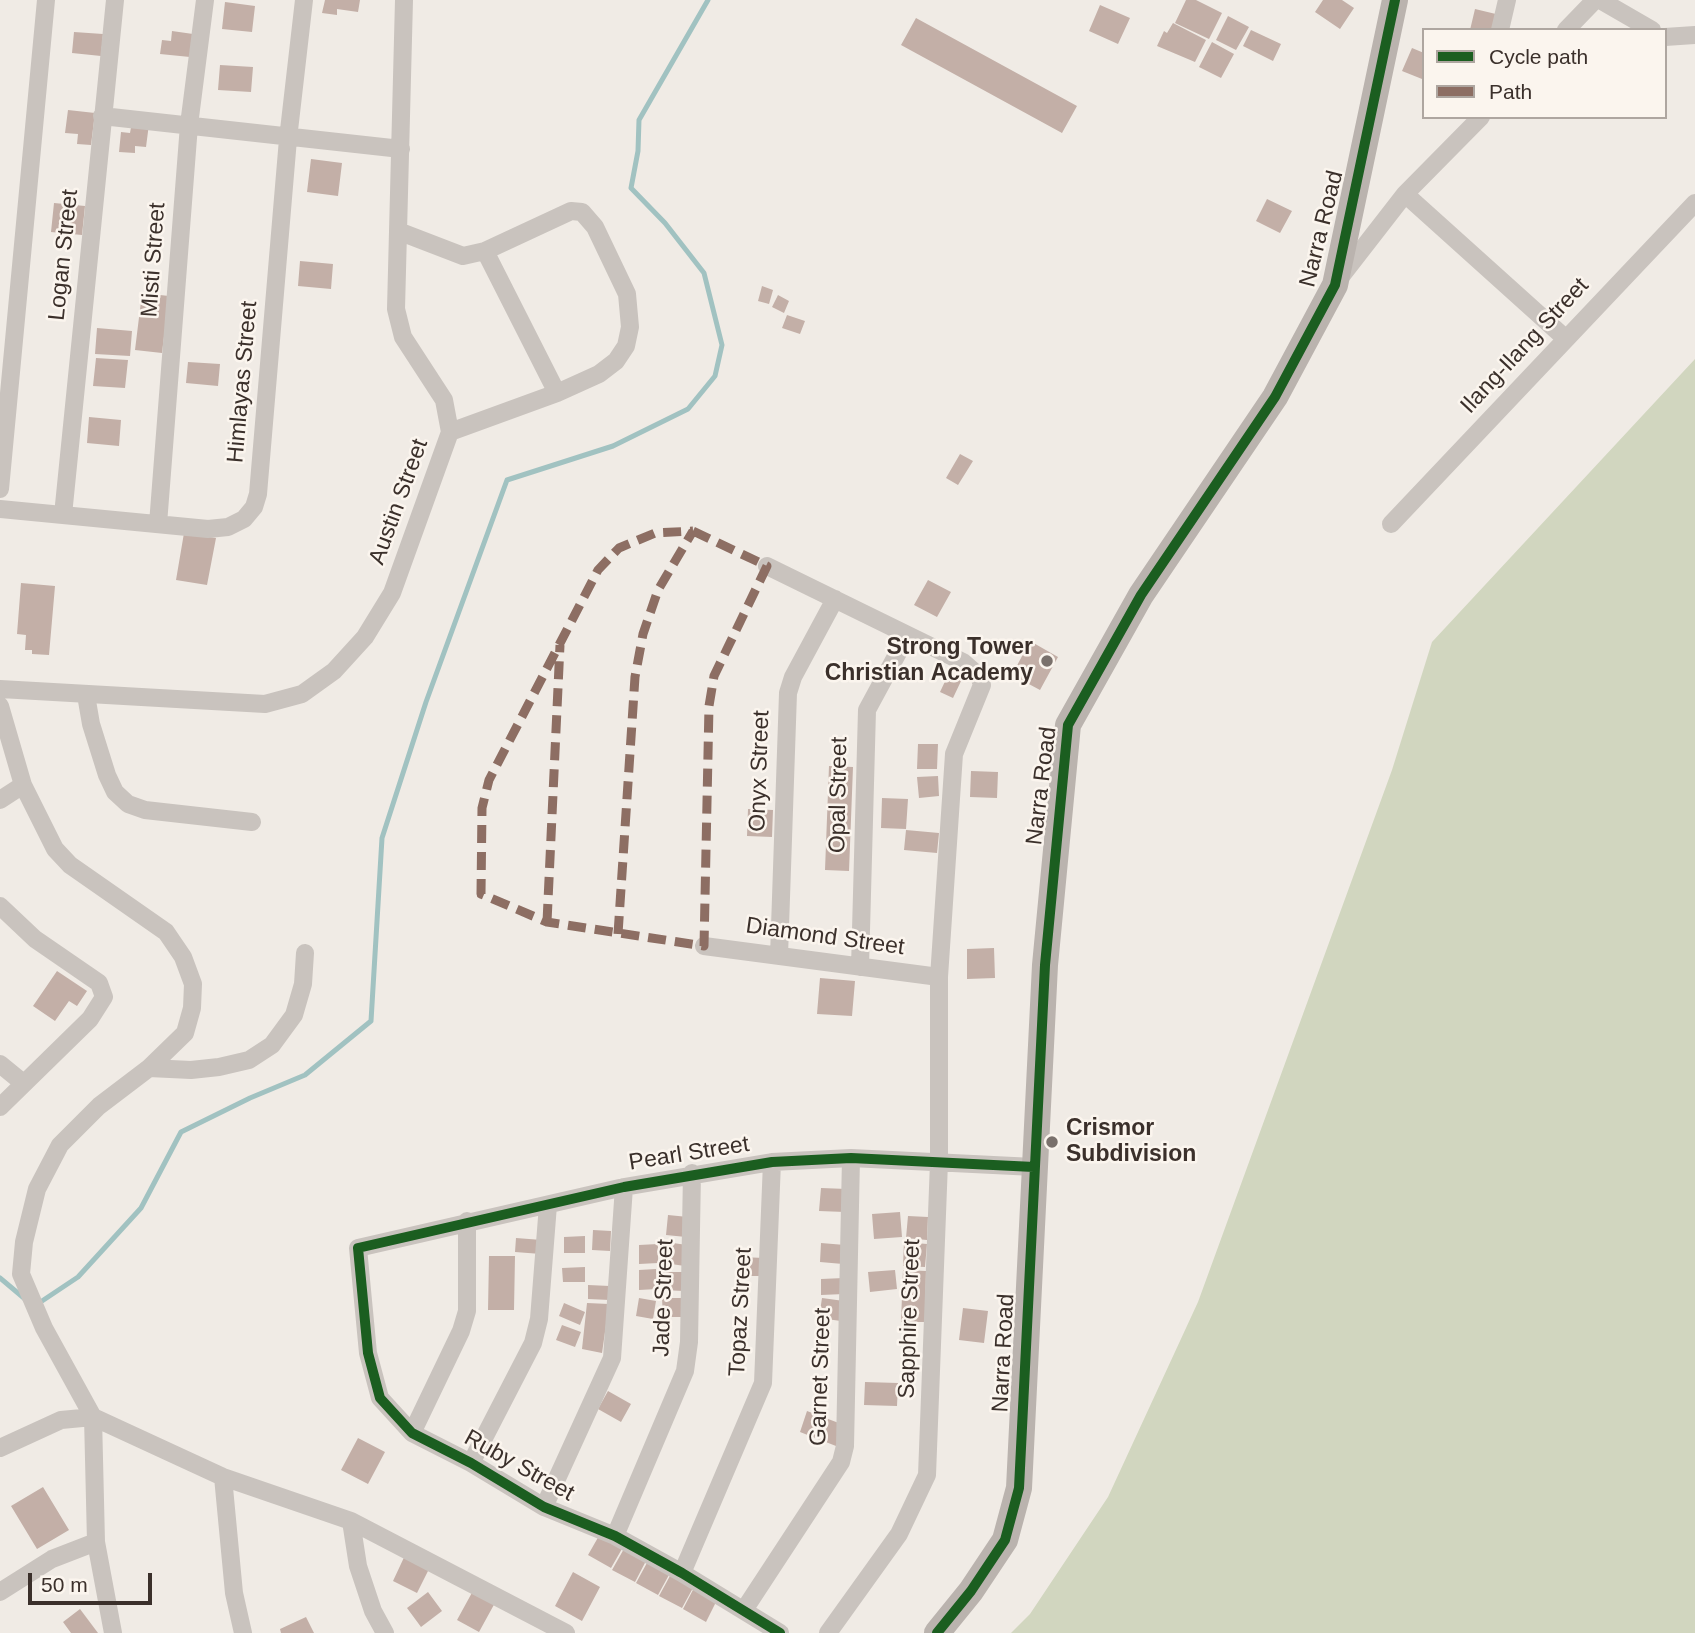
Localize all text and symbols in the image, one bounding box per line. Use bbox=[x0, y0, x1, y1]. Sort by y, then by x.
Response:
legend bbox=[1422, 28, 1667, 119]
text: Cycle path bbox=[1489, 45, 1588, 68]
text: Path bbox=[1489, 80, 1532, 103]
street label: Narra Road bbox=[1294, 168, 1350, 290]
street label: Logan Street bbox=[43, 188, 85, 322]
street label: Misti Street bbox=[136, 202, 172, 318]
street label: Ilang-Ilang Street bbox=[1455, 273, 1595, 419]
street label: Himlayas Street bbox=[222, 300, 264, 464]
street label: Austin Street bbox=[364, 435, 434, 569]
place label: Strong Tower Christian Academy bbox=[825, 634, 1033, 688]
marker: Strong Tower Christian Academy bbox=[1039, 653, 1055, 669]
street label: Onyx Street bbox=[744, 710, 776, 832]
street label: Narra Road bbox=[1021, 725, 1063, 847]
street label: Opal Street bbox=[824, 737, 854, 853]
street label: Diamond Street bbox=[744, 912, 906, 962]
place label: Crismor Subdivision bbox=[1066, 1115, 1196, 1169]
street label: Pearl Street bbox=[627, 1131, 751, 1177]
marker: Crismor Subdivision bbox=[1044, 1134, 1060, 1150]
street label: Jade Street bbox=[648, 1239, 680, 1357]
street label: Sapphire Street bbox=[893, 1239, 927, 1399]
street label: Topaz Street bbox=[724, 1247, 758, 1377]
street label: Narra Road bbox=[987, 1293, 1021, 1413]
street label: Garnet Street bbox=[805, 1308, 837, 1446]
street label: Ruby Street bbox=[459, 1424, 579, 1508]
scale bar bbox=[32, 1560, 156, 1604]
text: 50 m bbox=[41, 1573, 88, 1596]

